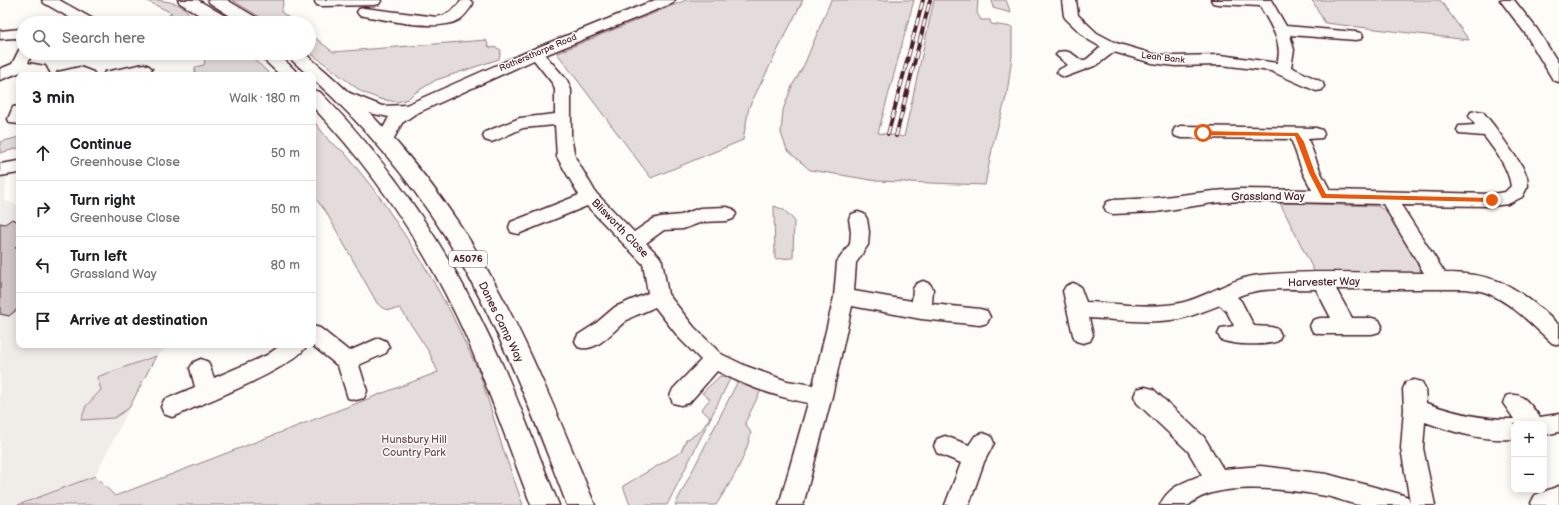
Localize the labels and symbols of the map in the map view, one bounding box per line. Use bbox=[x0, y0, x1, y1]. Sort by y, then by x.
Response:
street label: Rothersthorpe Road bbox=[498, 32, 578, 74]
street label: Leah Bank bbox=[1141, 50, 1186, 66]
route start bbox=[1194, 124, 1212, 142]
street label: Grassland Way bbox=[1231, 190, 1305, 203]
route end bbox=[1483, 191, 1501, 209]
street label: Blisworth Close bbox=[589, 196, 652, 260]
road number: A5076 bbox=[449, 251, 487, 267]
street label: Harvester Way bbox=[1288, 275, 1360, 289]
street label: Danes Camp Way bbox=[476, 280, 526, 364]
park label: Hunsbury Hill Country Park bbox=[381, 433, 447, 459]

